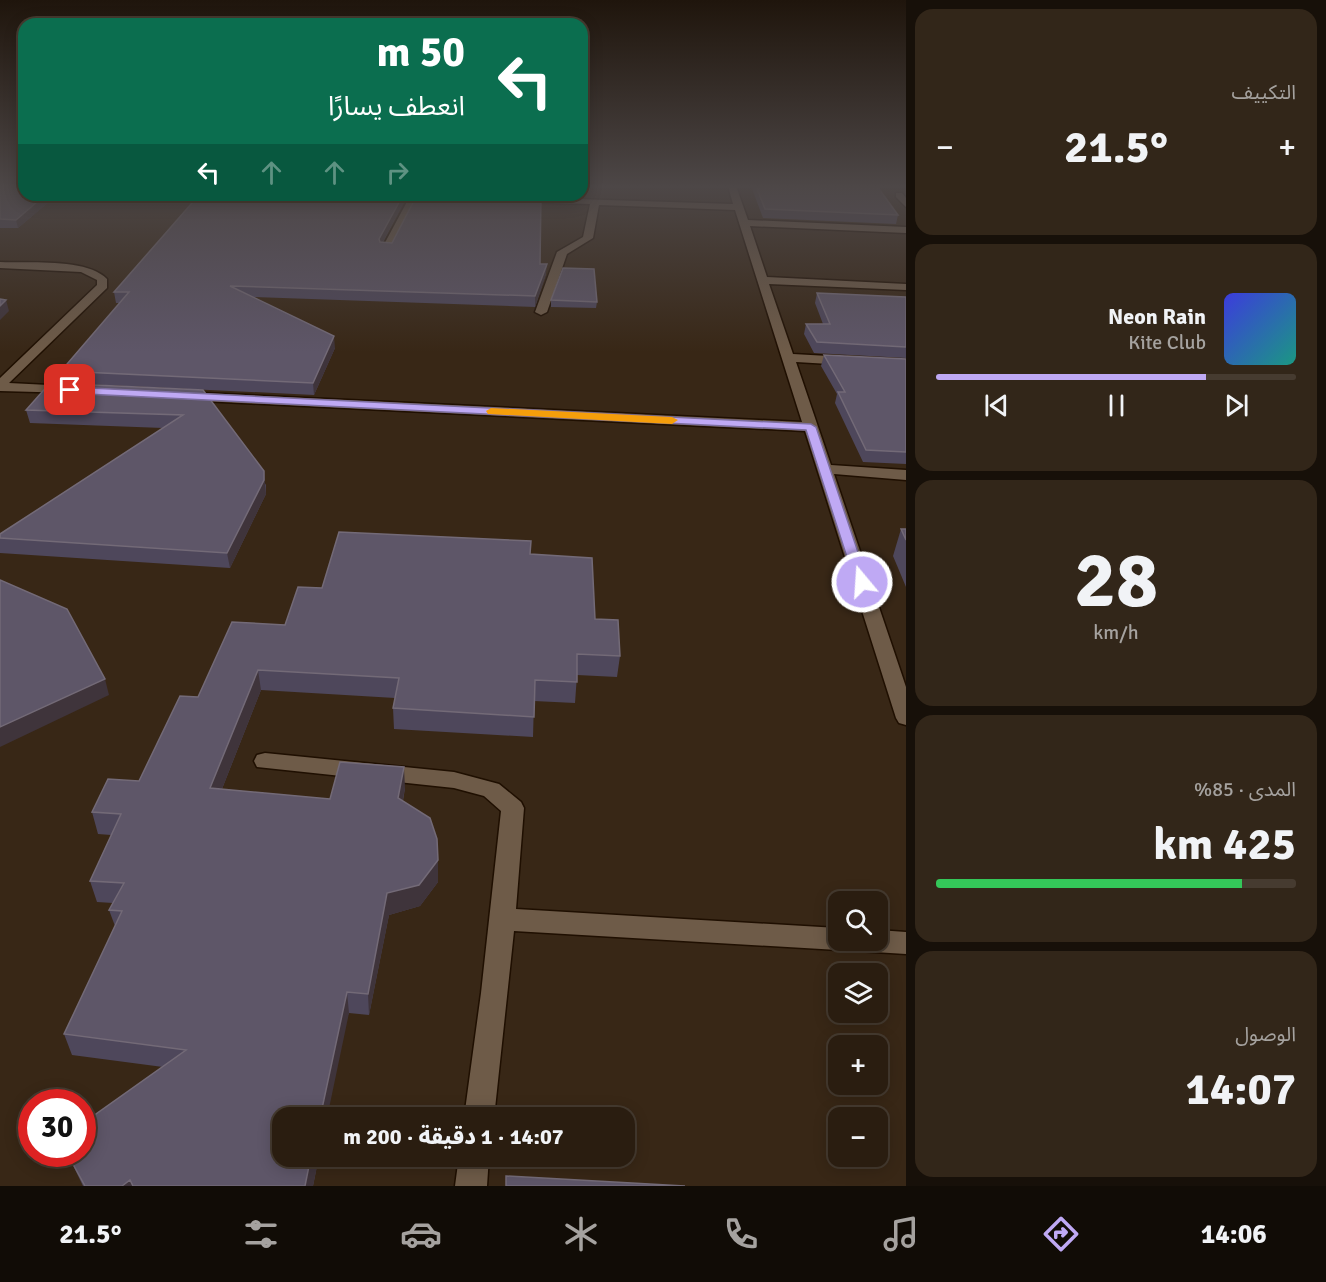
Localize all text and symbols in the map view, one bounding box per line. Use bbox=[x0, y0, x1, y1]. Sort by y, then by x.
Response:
text: 50 m bbox=[376, 27, 465, 78]
icon: left bbox=[486, 42, 564, 120]
text: التكييف bbox=[1232, 80, 1296, 105]
text: انعطف يسارًا bbox=[328, 90, 465, 123]
text: 21.5° bbox=[1064, 120, 1168, 175]
text: − bbox=[936, 127, 954, 168]
text: + bbox=[1278, 127, 1296, 168]
icon: left bbox=[192, 156, 225, 189]
icon: ahead bbox=[255, 156, 288, 189]
icon: ahead bbox=[318, 156, 351, 189]
icon: right bbox=[381, 156, 414, 189]
text: Neon Rain bbox=[1108, 303, 1206, 330]
text: Kite Club bbox=[1128, 330, 1206, 355]
pin bbox=[44, 364, 95, 415]
icon: arrive bbox=[53, 373, 86, 406]
icon: previous bbox=[980, 389, 1013, 422]
icon: pause bbox=[1100, 389, 1133, 422]
icon: next bbox=[1220, 389, 1253, 422]
text: 28 bbox=[1074, 533, 1158, 629]
position arrow bbox=[830, 550, 894, 614]
text: km/h bbox=[1093, 620, 1139, 645]
text: المدى · 85% bbox=[1194, 777, 1296, 802]
text: 425 km bbox=[1153, 817, 1296, 872]
map controls bbox=[828, 891, 888, 1167]
button: search bbox=[828, 891, 888, 951]
button: layers bbox=[828, 963, 888, 1023]
text: الوصول bbox=[1235, 1022, 1296, 1047]
button: + bbox=[828, 1035, 888, 1095]
text: 14:07 bbox=[1186, 1062, 1296, 1117]
speed limit sign: 30 bbox=[18, 1089, 96, 1167]
button: − bbox=[828, 1107, 888, 1167]
text: 14:07 · 1 دقيقة · 200 m bbox=[343, 1123, 564, 1150]
icon: filters bbox=[240, 1213, 282, 1255]
icon: car bbox=[400, 1213, 442, 1255]
icon: climate bbox=[560, 1213, 602, 1255]
icon: phone bbox=[720, 1213, 762, 1255]
icon: music bbox=[880, 1213, 922, 1255]
icon: directions bbox=[1040, 1213, 1082, 1255]
text: 21.5° bbox=[59, 1218, 121, 1251]
text: 14:06 bbox=[1201, 1218, 1267, 1251]

